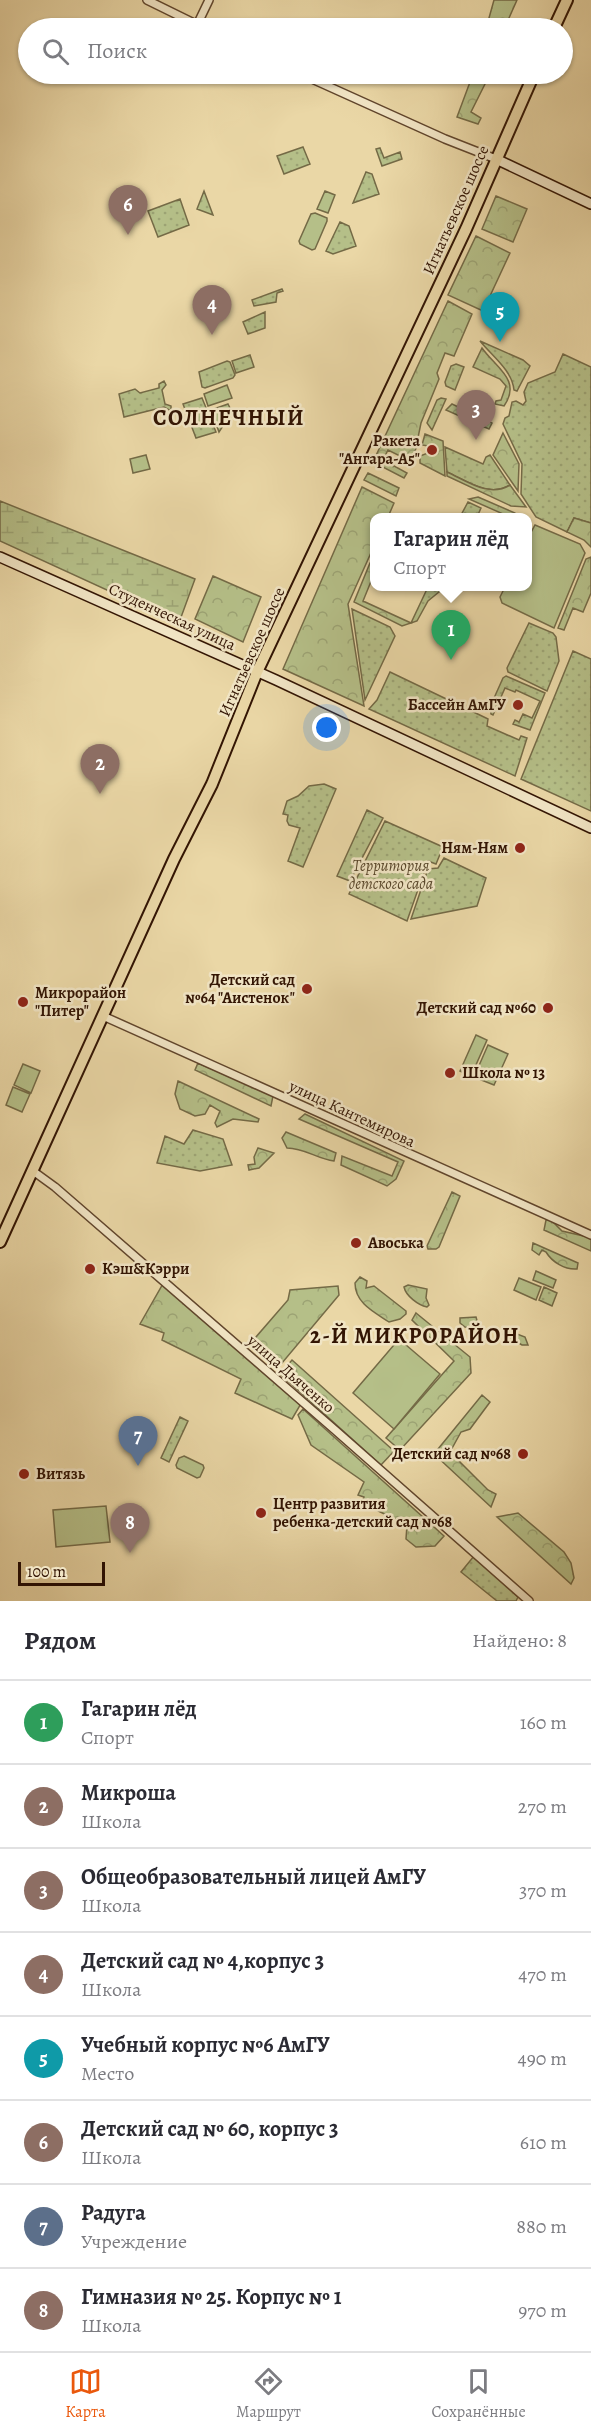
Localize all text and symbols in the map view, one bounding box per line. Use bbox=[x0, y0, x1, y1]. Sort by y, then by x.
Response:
search box bbox=[18, 18, 573, 84]
icon: search bbox=[39, 35, 72, 68]
text: Поиск bbox=[87, 36, 147, 66]
street label: Игнатьевское шоссе bbox=[418, 142, 494, 278]
pin: 6 bbox=[108, 186, 148, 235]
pin: 4 bbox=[192, 286, 232, 335]
pin: 5 bbox=[480, 292, 520, 342]
pin: 3 bbox=[456, 390, 496, 440]
district label: СОЛНЕЧНЫЙ bbox=[153, 403, 305, 433]
place label: Ракета "Ангара-А5" bbox=[339, 430, 420, 470]
marker: Ракета "Ангара-А5" bbox=[425, 443, 439, 457]
popup bbox=[370, 513, 532, 591]
text: Гагарин лёд bbox=[393, 524, 509, 554]
text: Спорт bbox=[393, 554, 446, 581]
street label: Студенческая улица bbox=[105, 578, 240, 656]
street label: Игнатьевское шоссе bbox=[214, 584, 290, 720]
pin: 1 bbox=[432, 610, 470, 660]
place label: Бассейн АмГУ bbox=[408, 694, 507, 716]
marker: Бассейн АмГУ bbox=[511, 698, 525, 712]
your location bbox=[312, 713, 341, 742]
pin: 2 bbox=[80, 744, 120, 794]
place label: Ням-Ням bbox=[441, 837, 508, 859]
marker: Ням-Ням bbox=[513, 841, 527, 855]
park label: Территория детского сада bbox=[349, 855, 433, 895]
place label: Детский сад №64 "Аистенок" bbox=[185, 969, 295, 1009]
place label: Микрорайон "Питер" bbox=[35, 982, 126, 1022]
marker: Детский сад №64 "Аистенок" bbox=[300, 982, 314, 996]
marker: Микрорайон "Питер" bbox=[16, 995, 30, 1009]
place label: Детский сад №60 bbox=[417, 997, 536, 1019]
marker: Детский сад №60 bbox=[541, 1001, 555, 1015]
place label: Школа № 13 bbox=[462, 1062, 545, 1084]
marker: Школа № 13 bbox=[443, 1066, 457, 1080]
street label: улица Кантемирова bbox=[284, 1075, 419, 1153]
place label: Авоська bbox=[367, 1232, 424, 1254]
marker: Авоська bbox=[349, 1236, 363, 1250]
place label: Кэш&Кэрри bbox=[102, 1258, 189, 1280]
marker: Кэш&Кэрри bbox=[83, 1262, 97, 1276]
district label: 2-Й МИКРОРАЙОН bbox=[310, 1321, 520, 1351]
street label: улица Дьяченко bbox=[242, 1329, 339, 1418]
pin: 7 bbox=[118, 1416, 158, 1466]
place label: Детский сад №68 bbox=[392, 1443, 511, 1465]
marker: Детский сад №68 bbox=[516, 1447, 530, 1461]
place label: Витязь bbox=[36, 1463, 86, 1485]
marker: Витязь bbox=[17, 1467, 31, 1481]
place label: Центр развития ребенка-детский сад №68 bbox=[273, 1493, 453, 1533]
pin: 8 bbox=[110, 1504, 150, 1553]
marker: Центр развития ребенка-детский сад №68 bbox=[254, 1506, 268, 1520]
scale bar bbox=[18, 1559, 105, 1586]
text: 100 m bbox=[27, 1561, 66, 1583]
text: Рядом bbox=[24, 1623, 96, 1658]
text: Найдено: 8 bbox=[472, 1627, 567, 1654]
text: Гагарин лёд bbox=[81, 1694, 197, 1724]
text: 1 bbox=[40, 1709, 47, 1736]
text: 160 m bbox=[520, 1709, 567, 1736]
text: Спорт bbox=[81, 1724, 134, 1751]
text: Микроша bbox=[81, 1778, 176, 1808]
text: 2 bbox=[39, 1793, 48, 1820]
text: 270 m bbox=[518, 1793, 567, 1820]
text: Школа bbox=[81, 1808, 141, 1835]
text: Общеобразовательный лицей АмГУ bbox=[81, 1862, 426, 1892]
text: 3 bbox=[39, 1877, 48, 1904]
text: 370 m bbox=[519, 1877, 567, 1904]
text: Школа bbox=[81, 1892, 141, 1919]
text: Детский сад № 4,корпус 3 bbox=[81, 1946, 324, 1976]
text: 4 bbox=[39, 1961, 48, 1988]
text: 470 m bbox=[518, 1961, 567, 1988]
text: Школа bbox=[81, 1976, 141, 2003]
text: Учебный корпус №6 АмГУ bbox=[81, 2030, 330, 2060]
text: 5 bbox=[39, 2045, 48, 2072]
text: 490 m bbox=[518, 2045, 567, 2072]
text: Место bbox=[81, 2060, 134, 2087]
text: Детский сад № 60, корпус 3 bbox=[81, 2114, 339, 2144]
text: 6 bbox=[39, 2129, 48, 2156]
text: 610 m bbox=[520, 2129, 567, 2156]
text: Школа bbox=[81, 2144, 141, 2171]
text: Радуга bbox=[81, 2198, 146, 2228]
text: 7 bbox=[39, 2213, 48, 2240]
text: 880 m bbox=[516, 2213, 567, 2240]
text: Учреждение bbox=[81, 2228, 187, 2255]
text: Гимназия № 25. Корпус № 1 bbox=[81, 2282, 342, 2312]
text: 8 bbox=[39, 2297, 48, 2324]
text: 970 m bbox=[518, 2297, 567, 2324]
text: Школа bbox=[81, 2312, 141, 2339]
tab: Карта bbox=[65, 2365, 106, 2423]
tab: Маршрут bbox=[236, 2365, 301, 2423]
tab: Сохранённые bbox=[431, 2365, 526, 2423]

